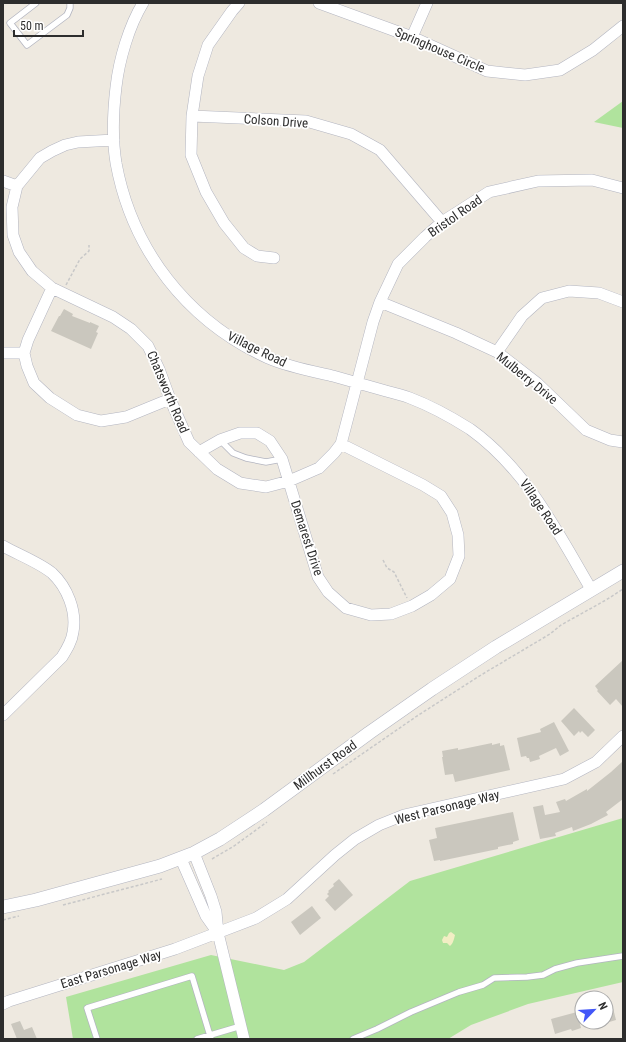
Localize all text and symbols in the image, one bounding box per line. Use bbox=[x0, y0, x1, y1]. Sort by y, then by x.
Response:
scale bar bbox=[14, 12, 83, 38]
text: 50 m bbox=[20, 19, 44, 33]
street label: Springhouse Circle bbox=[393, 24, 487, 76]
street label: Colson Drive bbox=[243, 111, 309, 131]
street label: Bristol Road bbox=[425, 192, 485, 240]
street label: Village Road bbox=[225, 328, 289, 370]
street label: Chatsworth Road bbox=[144, 349, 192, 435]
street label: Mulberry Drive bbox=[494, 349, 560, 407]
street label: Village Road bbox=[517, 476, 565, 538]
street label: Demarest Drive bbox=[288, 499, 326, 577]
street label: Millhurst Road bbox=[291, 737, 359, 793]
street label: West Parsonage Way bbox=[393, 787, 502, 827]
street label: East Parsonage Way bbox=[59, 946, 164, 991]
north arrow bbox=[574, 990, 614, 1030]
text: N bbox=[595, 1000, 610, 1012]

